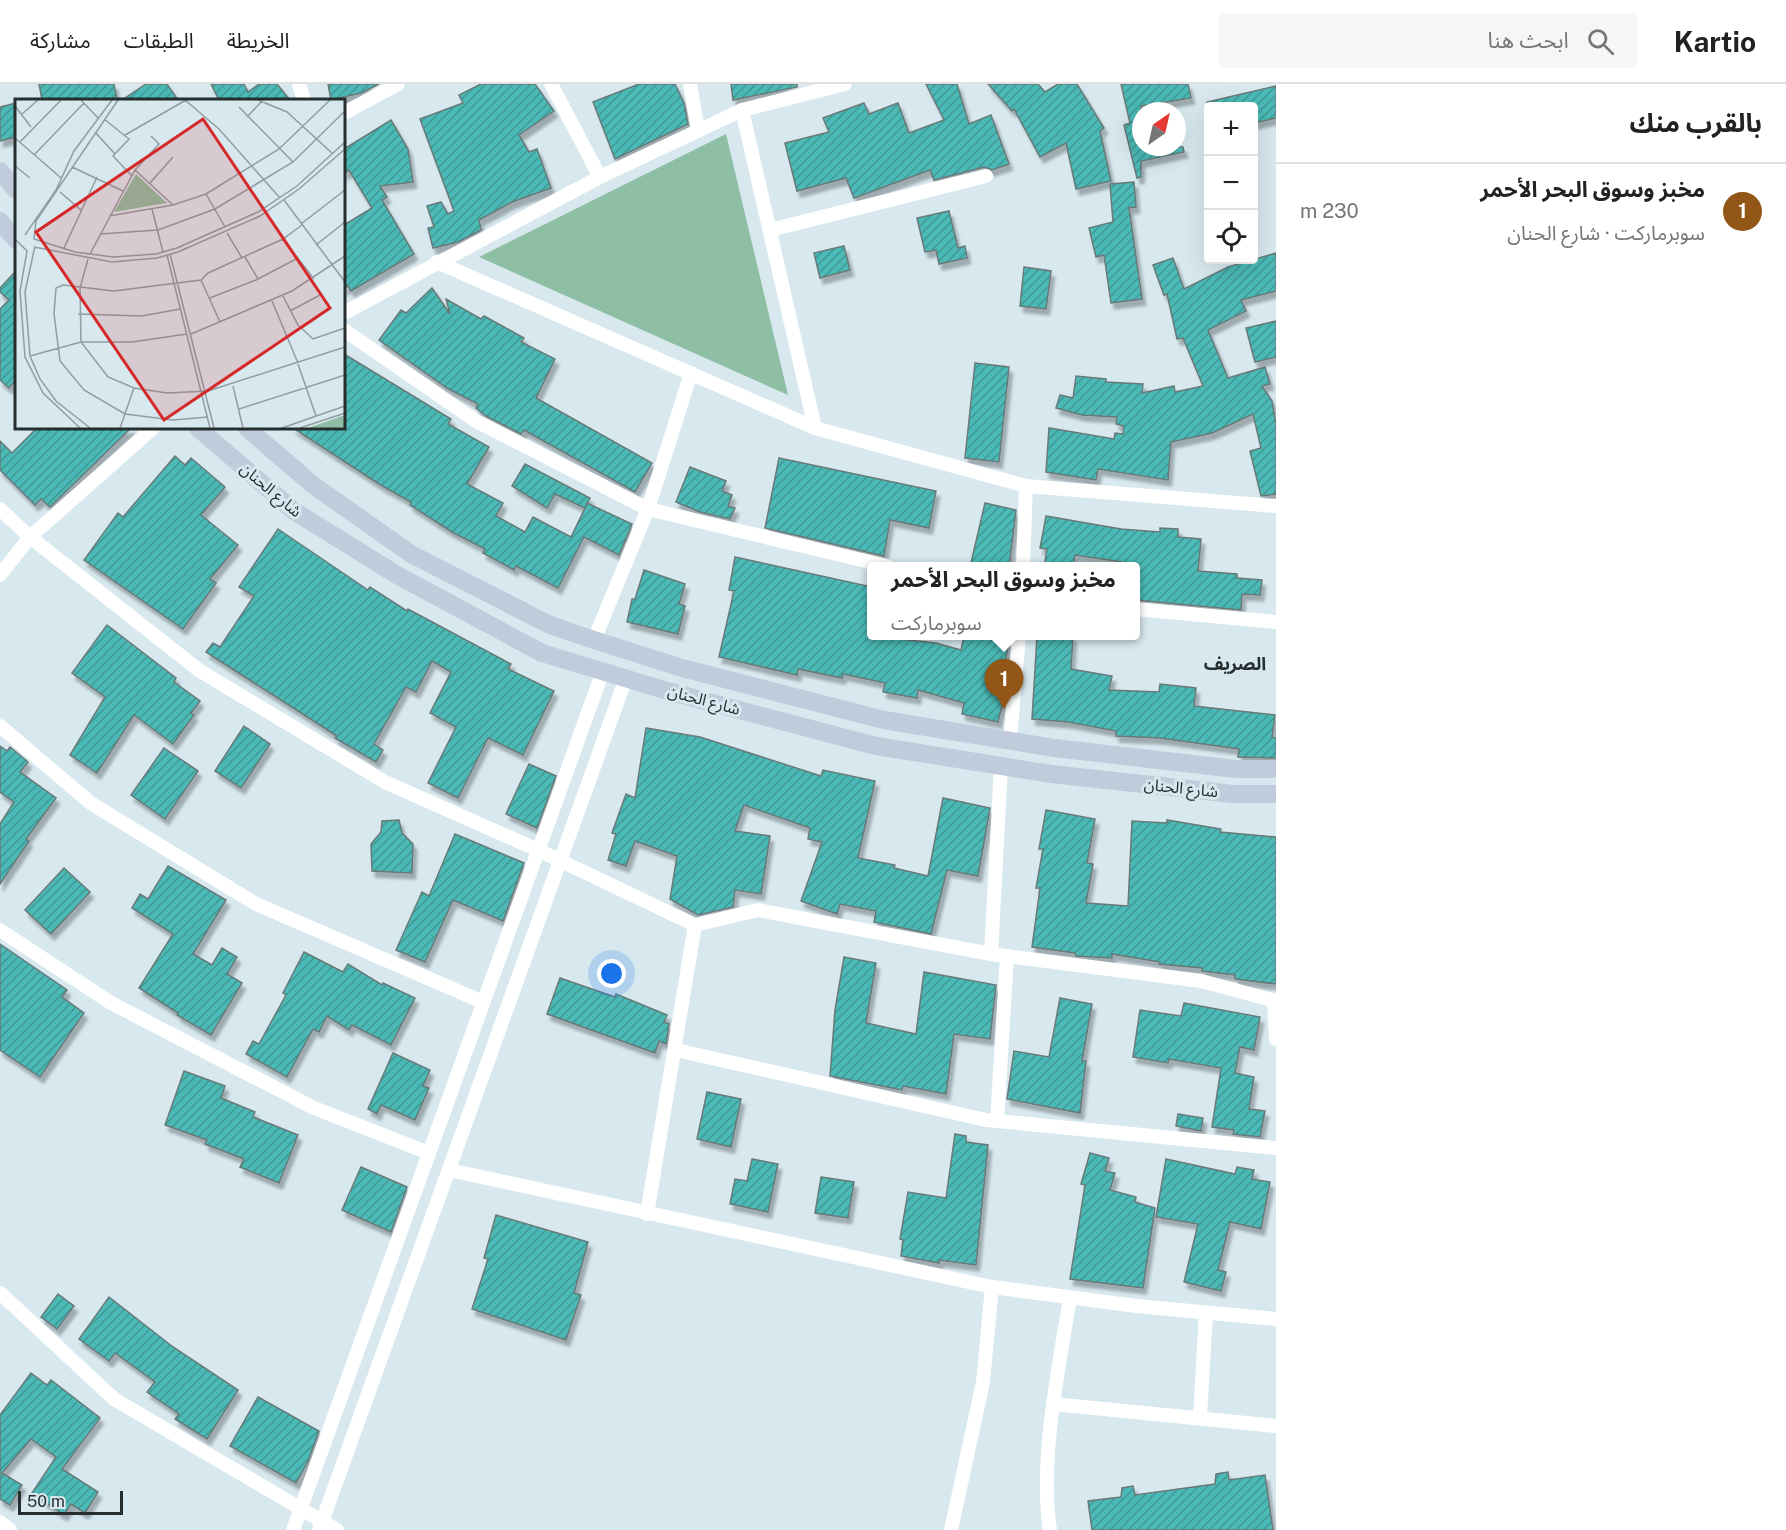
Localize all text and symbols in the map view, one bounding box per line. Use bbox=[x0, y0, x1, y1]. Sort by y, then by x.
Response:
search box bbox=[1218, 14, 1638, 68]
icon: search bbox=[1584, 25, 1617, 58]
text: Kartio bbox=[1674, 25, 1756, 58]
text: ابحث هنا bbox=[1488, 27, 1569, 53]
text: مشاركة bbox=[30, 28, 91, 53]
text: الطبقات bbox=[124, 28, 194, 53]
text: الخريطة bbox=[227, 28, 290, 53]
inset map bbox=[15, 99, 345, 429]
north arrow bbox=[1132, 102, 1186, 156]
map controls bbox=[1204, 102, 1258, 264]
button: + bbox=[1204, 102, 1258, 156]
text: بالقرب منك bbox=[1629, 107, 1762, 138]
button: − bbox=[1204, 156, 1258, 210]
text: مخبز وسوق البحر الأحمر bbox=[1480, 176, 1705, 202]
text: 230 m bbox=[1300, 199, 1359, 223]
text: 1 bbox=[1738, 199, 1747, 223]
button: locate bbox=[1204, 210, 1258, 264]
text: سوبرماركت · شارع الحنان bbox=[1507, 221, 1705, 245]
street label: شارع الحنان bbox=[234, 459, 306, 523]
popup bbox=[867, 562, 1140, 640]
text: مخبز وسوق البحر الأحمر bbox=[891, 566, 1116, 592]
text: سوبرماركت bbox=[891, 611, 982, 635]
district label: الصريف bbox=[1204, 653, 1266, 675]
pin: 1 bbox=[984, 660, 1024, 709]
street label: شارع الحنان bbox=[665, 681, 742, 722]
street label: شارع الحنان bbox=[1143, 775, 1219, 804]
your location bbox=[597, 959, 626, 988]
scale bar bbox=[18, 1488, 123, 1516]
text: 50 m bbox=[27, 1492, 65, 1511]

